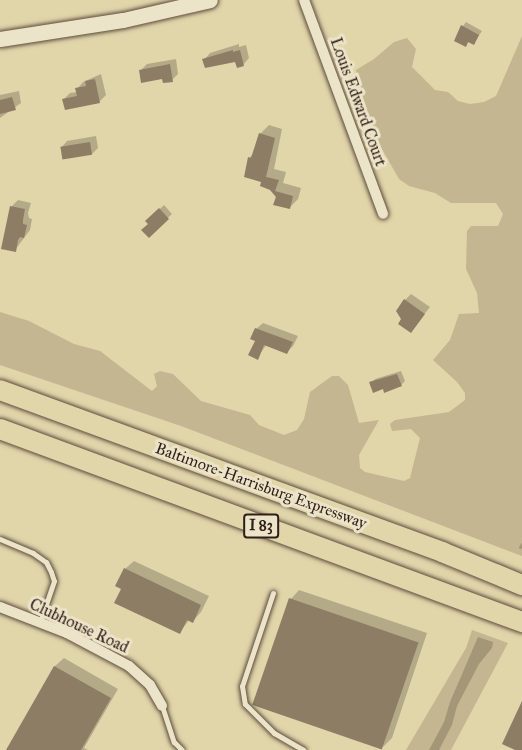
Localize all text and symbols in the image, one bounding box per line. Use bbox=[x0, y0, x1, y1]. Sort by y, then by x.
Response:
street label: Louis Edward Court bbox=[326, 35, 390, 169]
street label: Baltimore-Harrisburg Expressway bbox=[153, 439, 369, 533]
road number: I 83 bbox=[243, 514, 279, 538]
street label: Clubhouse Road bbox=[26, 595, 132, 657]

